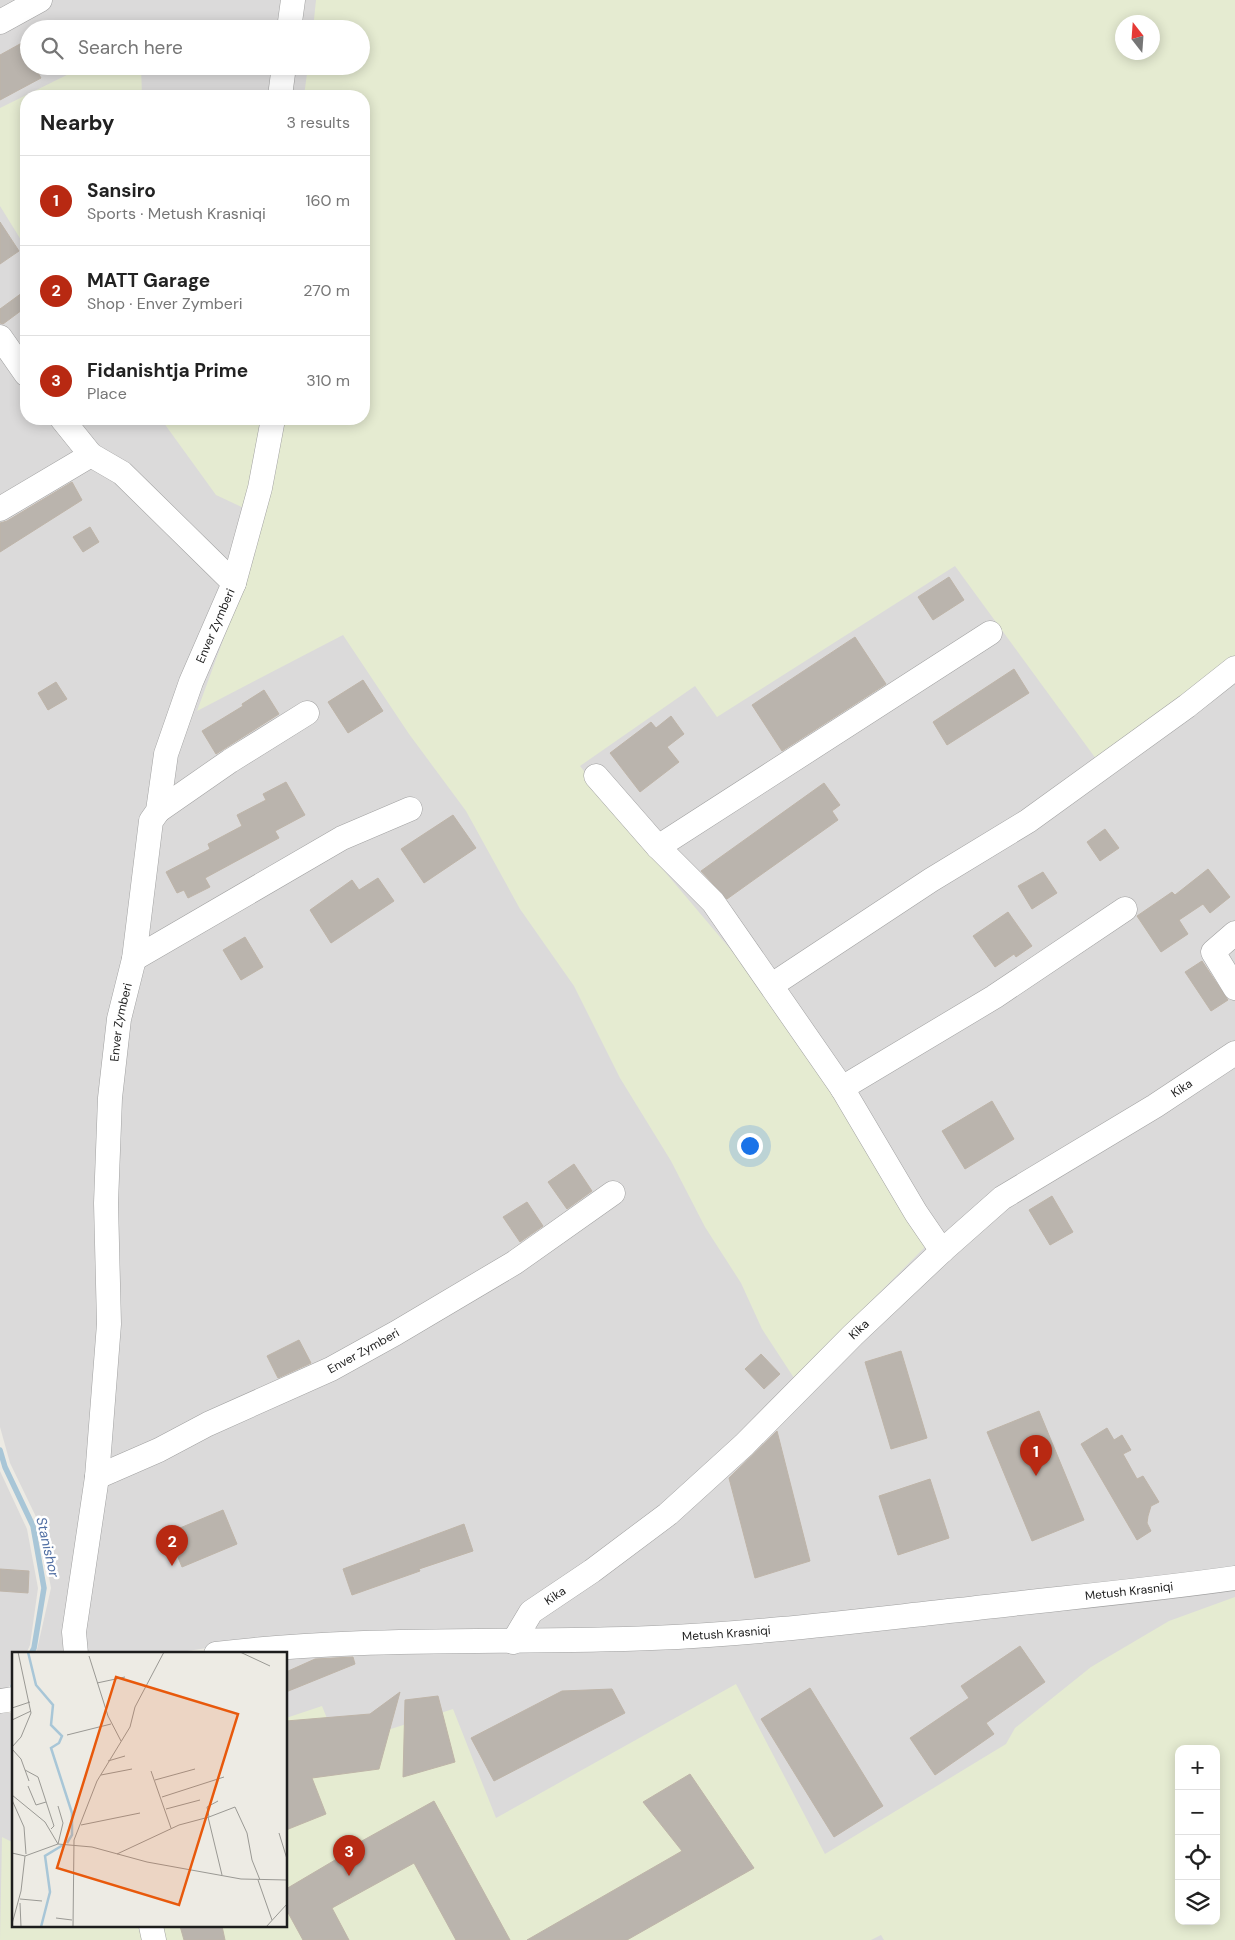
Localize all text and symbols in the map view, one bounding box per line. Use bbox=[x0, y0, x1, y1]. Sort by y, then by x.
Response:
north arrow bbox=[1115, 15, 1160, 60]
search box bbox=[20, 20, 370, 75]
icon: search bbox=[38, 34, 66, 62]
text: Search here bbox=[78, 35, 183, 60]
text: Nearby bbox=[40, 109, 114, 137]
text: 3 results bbox=[287, 112, 350, 133]
text: Sansiro bbox=[87, 178, 156, 203]
text: 1 bbox=[53, 190, 59, 211]
text: 160 m bbox=[306, 190, 350, 211]
text: Sports · Metush Krasniqi bbox=[87, 203, 266, 224]
text: MATT Garage bbox=[87, 268, 210, 293]
text: 2 bbox=[51, 280, 61, 301]
text: 270 m bbox=[303, 280, 350, 301]
text: Shop · Enver Zymberi bbox=[87, 293, 243, 314]
text: Fidanishtja Prime bbox=[87, 358, 248, 383]
text: 3 bbox=[51, 370, 61, 391]
text: 310 m bbox=[306, 370, 350, 391]
text: Place bbox=[87, 383, 127, 404]
street label: Enver Zymberi bbox=[192, 586, 239, 666]
street label: Enver Zymberi bbox=[106, 981, 136, 1062]
street label: Kika bbox=[1168, 1075, 1195, 1101]
your location bbox=[737, 1133, 763, 1159]
street label: Kika bbox=[845, 1316, 872, 1343]
street label: Enver Zymberi bbox=[325, 1325, 402, 1377]
pin: 1 bbox=[1020, 1435, 1052, 1476]
water label: Stanishor bbox=[32, 1515, 64, 1580]
pin: 2 bbox=[156, 1525, 188, 1566]
street label: Metush Krasniqi bbox=[1084, 1578, 1174, 1604]
street label: Kika bbox=[541, 1583, 569, 1609]
street label: Metush Krasniqi bbox=[682, 1622, 771, 1645]
inset map bbox=[12, 1652, 288, 1928]
map controls bbox=[1175, 1745, 1220, 1925]
button: + bbox=[1175, 1745, 1220, 1790]
button: − bbox=[1175, 1790, 1220, 1835]
pin: 3 bbox=[333, 1835, 365, 1876]
button: locate bbox=[1175, 1835, 1220, 1880]
button: layers bbox=[1175, 1880, 1220, 1925]

